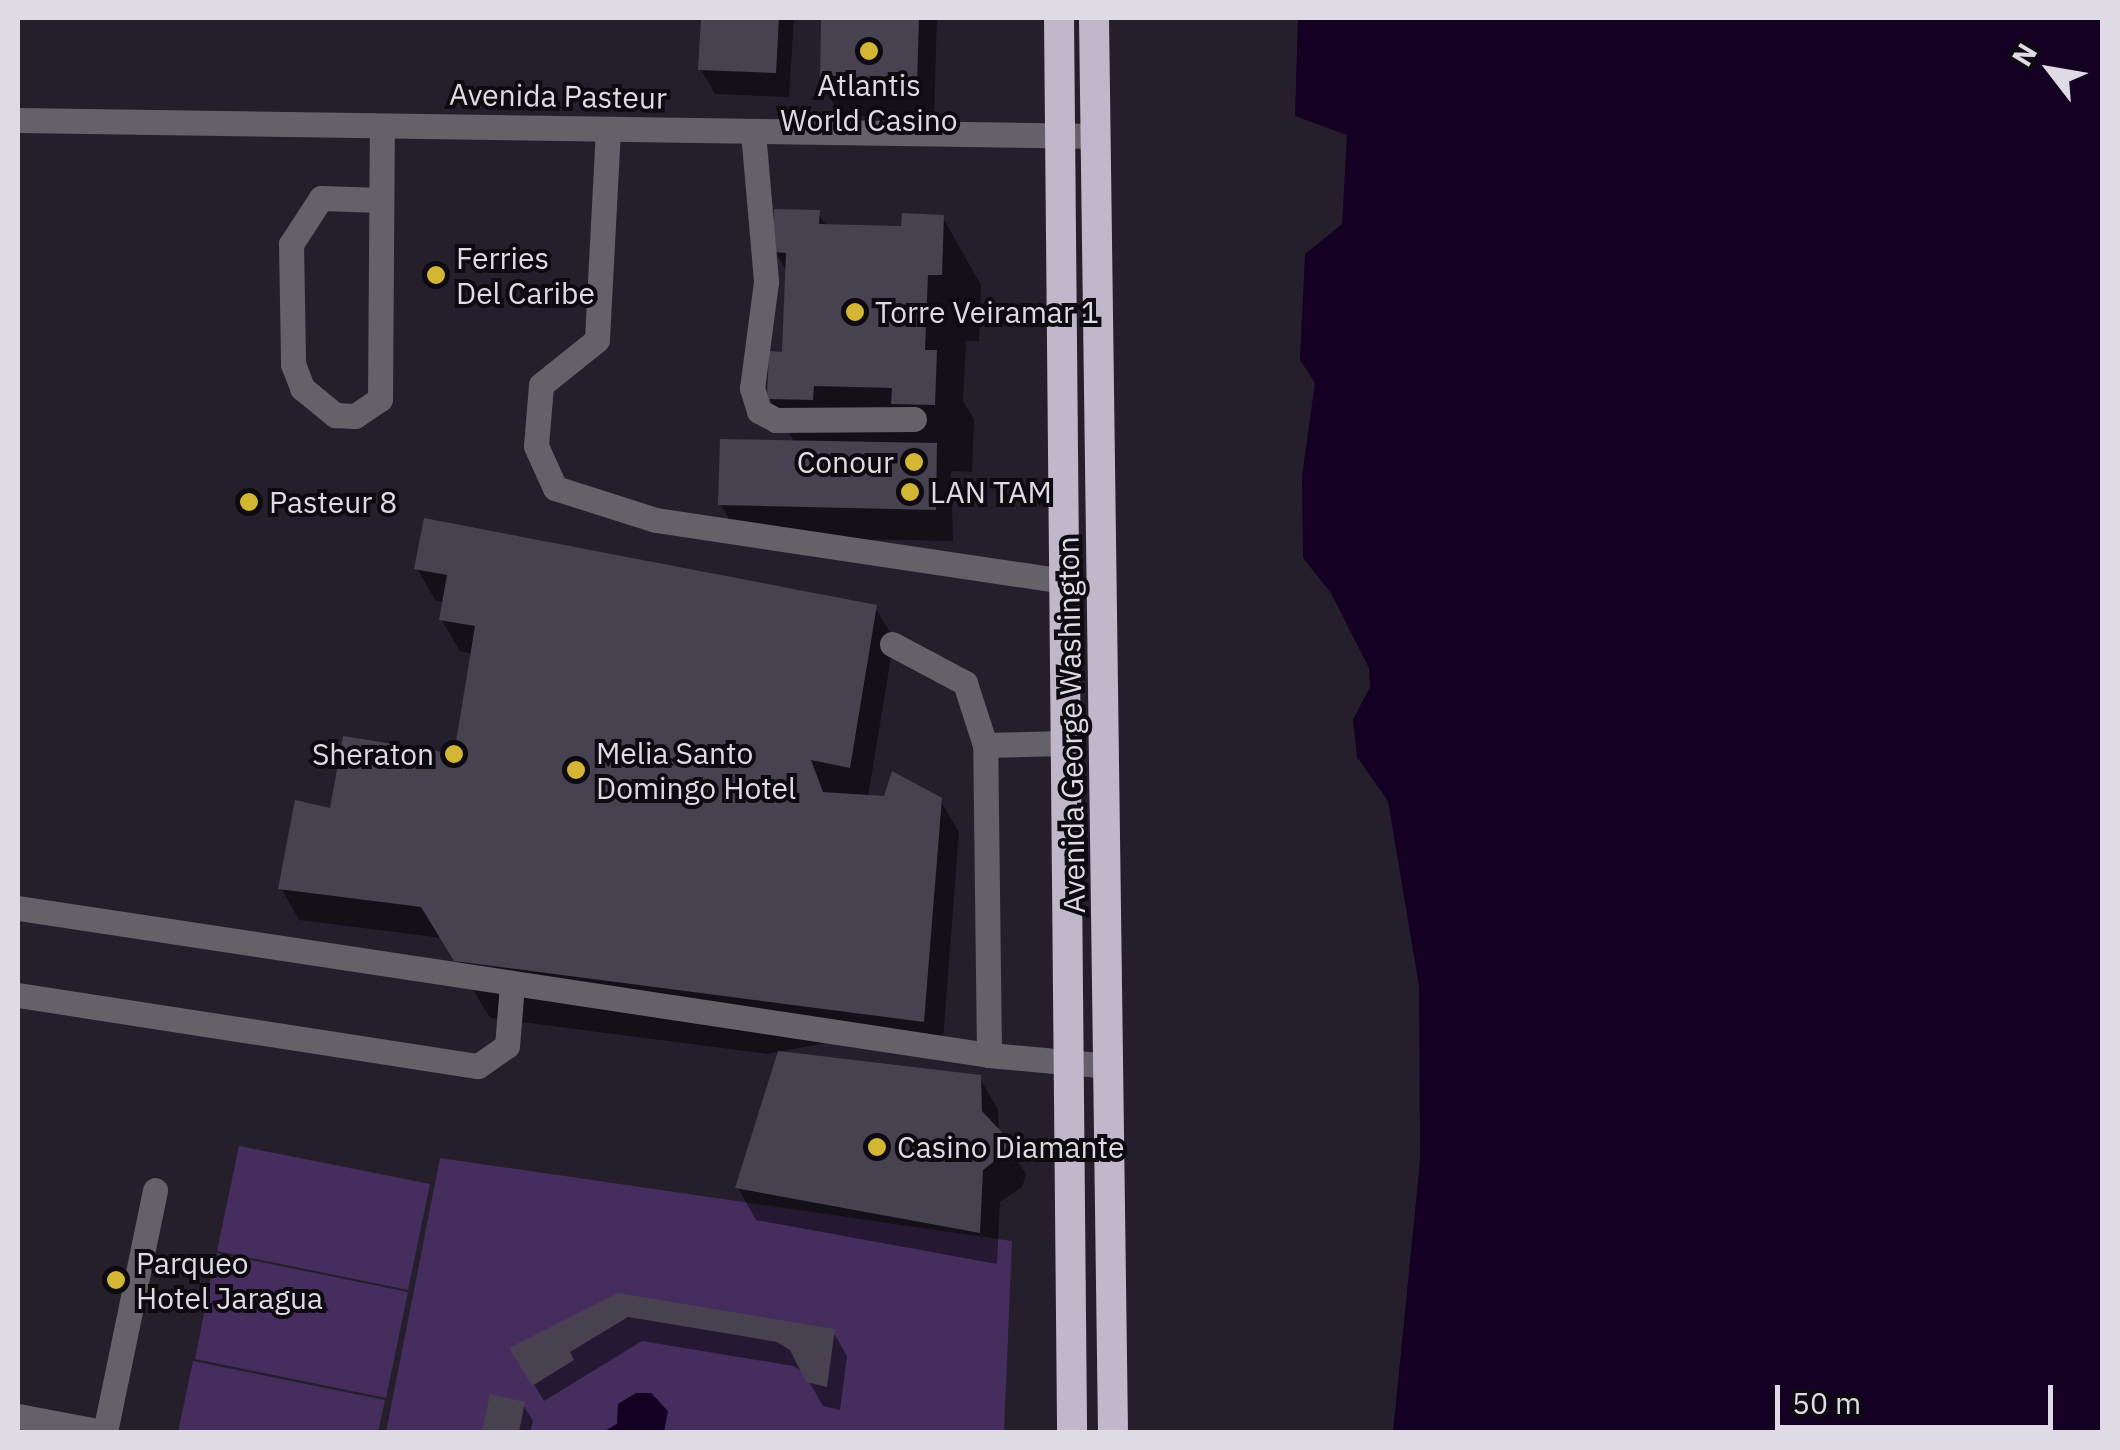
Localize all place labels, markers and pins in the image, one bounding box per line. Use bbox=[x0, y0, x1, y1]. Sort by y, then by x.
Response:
marker: Atlantis World Casino bbox=[858, 40, 880, 62]
place label: Atlantis World Casino bbox=[780, 67, 958, 138]
place label: Ferries Del Caribe bbox=[456, 240, 595, 310]
marker: Ferries Del Caribe bbox=[425, 264, 447, 286]
place label: Torre Veiramar 1 bbox=[875, 294, 1099, 330]
marker: Torre Veiramar 1 bbox=[844, 301, 866, 323]
place label: Conour bbox=[797, 444, 894, 480]
marker: Conour bbox=[903, 451, 925, 473]
place label: LAN TAM bbox=[930, 474, 1052, 510]
marker: LAN TAM bbox=[899, 481, 921, 503]
place label: Pasteur 8 bbox=[269, 484, 397, 520]
marker: Pasteur 8 bbox=[238, 491, 260, 513]
place label: Melia Santo Domingo Hotel bbox=[596, 735, 796, 806]
place label: Sheraton bbox=[312, 736, 434, 772]
marker: Sheraton bbox=[443, 743, 465, 765]
marker: Melia Santo Domingo Hotel bbox=[565, 759, 587, 781]
place label: Casino Diamante bbox=[897, 1129, 1124, 1165]
marker: Casino Diamante bbox=[866, 1136, 888, 1158]
place label: Parqueo Hotel Jaragua bbox=[136, 1245, 323, 1316]
marker: Parqueo Hotel Jaragua bbox=[105, 1269, 127, 1291]

